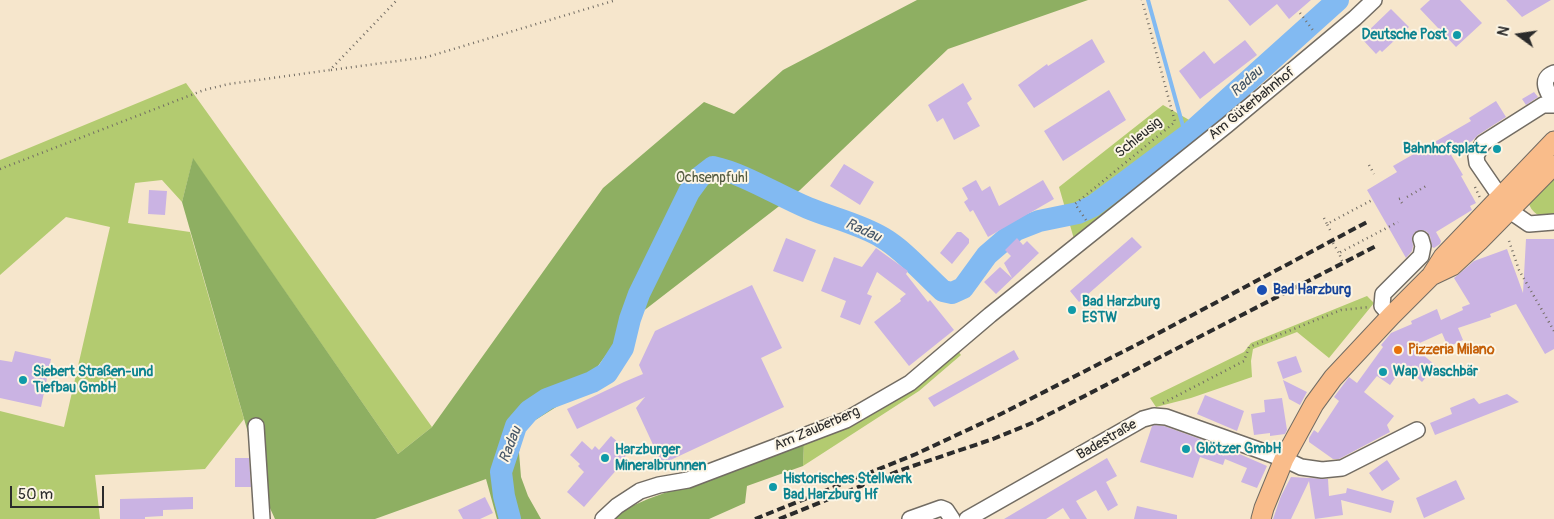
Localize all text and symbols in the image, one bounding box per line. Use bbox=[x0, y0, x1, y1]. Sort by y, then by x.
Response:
north arrow bbox=[1494, 10, 1544, 60]
text: N bbox=[1495, 25, 1513, 38]
place label: Deutsche Post bbox=[1362, 27, 1447, 43]
marker: Deutsche Post bbox=[1451, 29, 1463, 41]
water label: Radau bbox=[1227, 63, 1267, 101]
street label: Am Güterbahnhof bbox=[1206, 64, 1298, 144]
street label: Schleusig bbox=[1112, 114, 1166, 162]
place label: Bahnhofsplatz bbox=[1403, 141, 1487, 157]
marker: Bahnhofsplatz bbox=[1491, 143, 1503, 155]
park label: Ochsenpfuhl bbox=[676, 170, 748, 186]
water label: Radau bbox=[842, 215, 884, 247]
place label: Bad Harzburg bbox=[1273, 282, 1351, 298]
marker: Bad Harzburg bbox=[1255, 283, 1269, 297]
place label: Bad Harzburg ESTW bbox=[1082, 294, 1160, 326]
marker: Bad Harzburg ESTW bbox=[1066, 304, 1078, 316]
place label: Pizzeria Milano bbox=[1408, 342, 1494, 358]
marker: Pizzeria Milano bbox=[1392, 344, 1404, 356]
place label: Siebert Straßen-und Tiefbau GmbH bbox=[33, 364, 153, 397]
place label: Wap Waschbär bbox=[1393, 364, 1478, 380]
marker: Wap Waschbär bbox=[1377, 366, 1389, 378]
marker: Siebert Straßen-und Tiefbau GmbH bbox=[17, 374, 29, 386]
street label: Am Zauberberg bbox=[772, 403, 862, 455]
street label: Badestraße bbox=[1074, 416, 1140, 464]
water label: Radau bbox=[496, 424, 526, 466]
place label: Glötzer GmbH bbox=[1196, 441, 1281, 457]
place label: Harzburger Mineralbrunnen bbox=[615, 442, 706, 474]
marker: Glötzer GmbH bbox=[1180, 443, 1192, 455]
marker: Harzburger Mineralbrunnen bbox=[599, 452, 611, 464]
place label: Historisches Stellwerk Bad Harzburg Hf bbox=[783, 471, 912, 504]
scale bar bbox=[12, 476, 106, 508]
marker: Historisches Stellwerk Bad Harzburg Hf bbox=[767, 481, 779, 493]
text: 50 m bbox=[18, 485, 53, 504]

